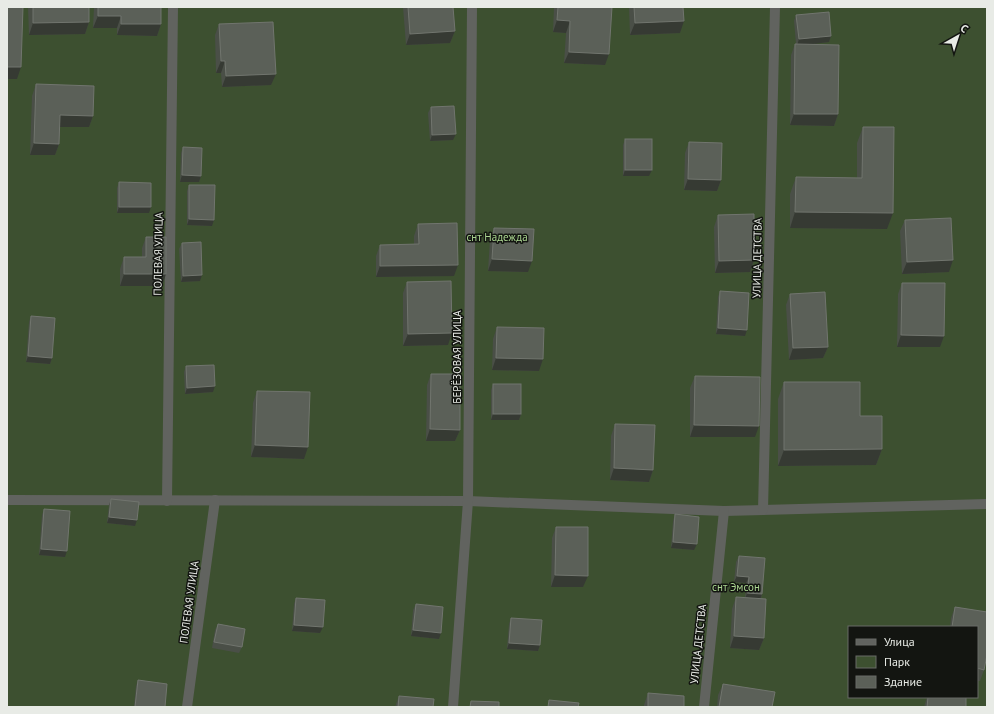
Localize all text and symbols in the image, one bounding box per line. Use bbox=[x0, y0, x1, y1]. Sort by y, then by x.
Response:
north arrow bbox=[938, 16, 978, 56]
text: С bbox=[957, 21, 971, 36]
street label: ПОЛЕВАЯ УЛИЦА bbox=[150, 212, 166, 296]
street label: УЛИЦА ДЕТСТВА bbox=[749, 217, 765, 298]
park label: снт Надежда bbox=[466, 230, 528, 244]
street label: БЕРЁЗОВАЯ УЛИЦА bbox=[450, 310, 464, 404]
street label: ПОЛЕВАЯ УЛИЦА bbox=[176, 559, 202, 644]
park label: снт Эмсон bbox=[712, 580, 760, 594]
street label: УЛИЦА ДЕТСТВА bbox=[687, 603, 709, 685]
legend bbox=[848, 626, 978, 698]
text: Улица bbox=[884, 634, 915, 649]
text: Парк bbox=[884, 654, 910, 669]
text: Здание bbox=[884, 674, 922, 689]

